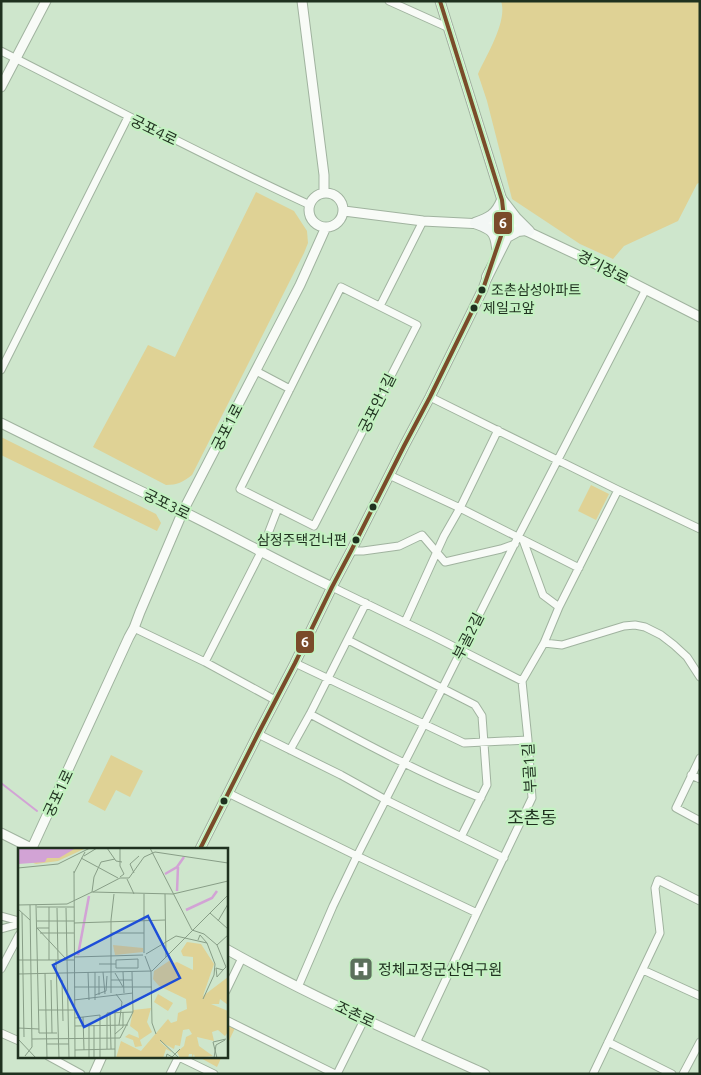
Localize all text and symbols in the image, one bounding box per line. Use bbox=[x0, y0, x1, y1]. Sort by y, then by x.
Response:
street label: 궁포4로 bbox=[128, 111, 180, 149]
line badge: 6 bbox=[493, 211, 513, 235]
text: 6 bbox=[499, 215, 507, 231]
street label: 경기장로 bbox=[575, 247, 631, 287]
place label: 조촌삼성아파트 bbox=[491, 282, 581, 298]
marker: 조촌삼성아파트 bbox=[477, 285, 487, 295]
place label: 제일고앞 bbox=[483, 300, 535, 316]
marker: 제일고앞 bbox=[469, 303, 479, 313]
street label: 궁포안1길 bbox=[355, 371, 399, 435]
street label: 궁포1로 bbox=[208, 401, 246, 453]
street label: 궁포3로 bbox=[141, 485, 193, 523]
unlabelled marker bbox=[368, 502, 378, 512]
place label: 삼정주택건너편 bbox=[257, 532, 347, 548]
marker: 삼정주택건너편 bbox=[351, 535, 361, 545]
street label: 부골2길 bbox=[449, 610, 487, 662]
line badge: 6 bbox=[295, 630, 315, 654]
text: 6 bbox=[301, 634, 309, 650]
street label: 부골1길 bbox=[519, 743, 539, 793]
street label: 궁포1로 bbox=[40, 767, 76, 819]
unlabelled marker bbox=[219, 796, 229, 806]
district label: 조촌동 bbox=[507, 807, 557, 827]
inset map bbox=[18, 848, 228, 1058]
hospital icon: 정체교정군산연구원 bbox=[348, 956, 374, 982]
place label: 정체교정군산연구원 bbox=[378, 961, 502, 978]
street label: 조촌로 bbox=[333, 998, 377, 1030]

